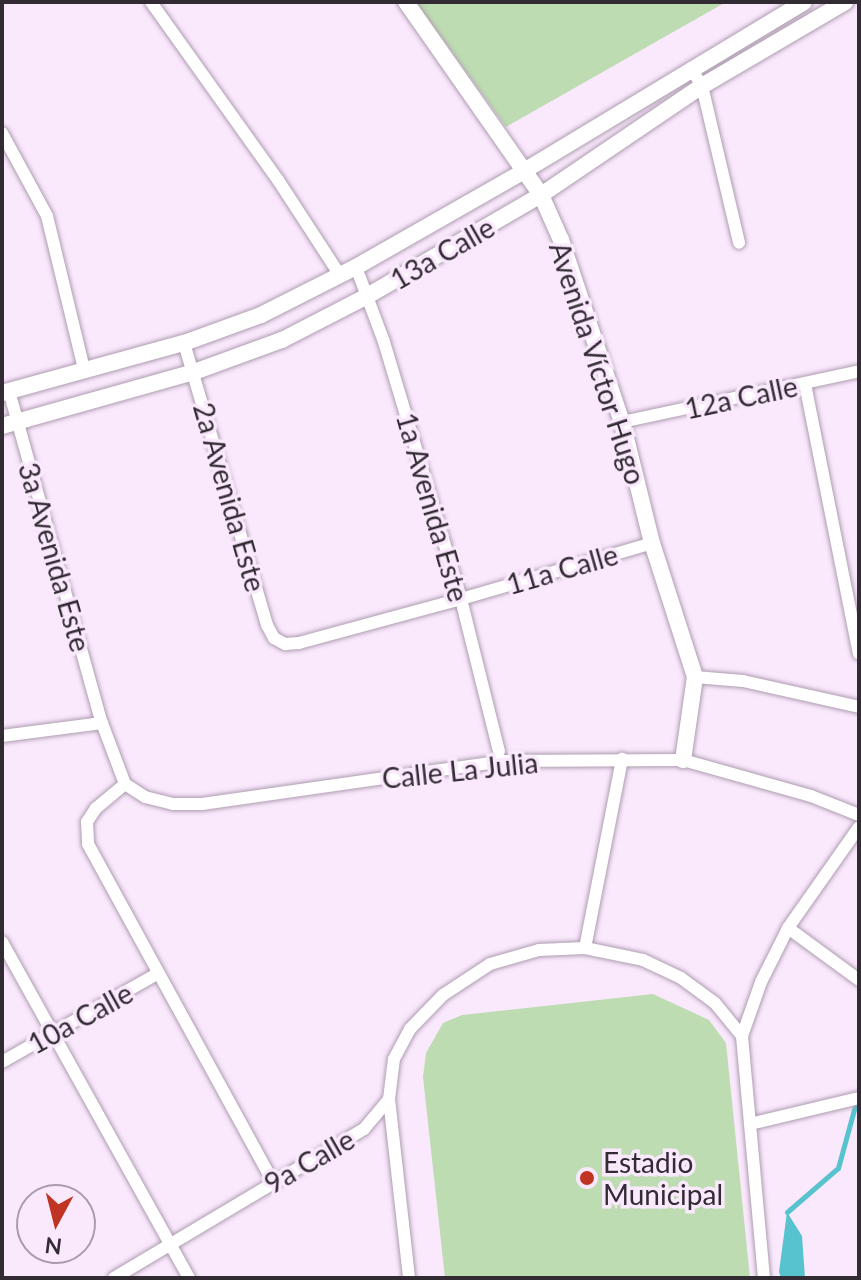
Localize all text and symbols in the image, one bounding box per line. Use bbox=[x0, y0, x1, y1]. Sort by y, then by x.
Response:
street label: 13a Calle bbox=[384, 210, 500, 296]
street label: Avenida Víctor Hugo bbox=[543, 237, 653, 489]
street label: 12a Calle bbox=[682, 369, 800, 425]
street label: 2a Avenida Este bbox=[187, 398, 273, 596]
street label: 1a Avenida Este bbox=[390, 408, 476, 606]
street label: 3a Avenida Este bbox=[12, 458, 98, 656]
street label: 11a Calle bbox=[502, 537, 622, 601]
street label: Calle La Julia bbox=[380, 745, 540, 795]
street label: 10a Calle bbox=[22, 976, 138, 1060]
street label: 9a Calle bbox=[258, 1122, 360, 1200]
place label: Estadio Municipal bbox=[603, 1145, 723, 1211]
marker: Estadio Municipal bbox=[578, 1169, 596, 1187]
north arrow bbox=[16, 1184, 96, 1264]
text: N bbox=[43, 1232, 63, 1261]

